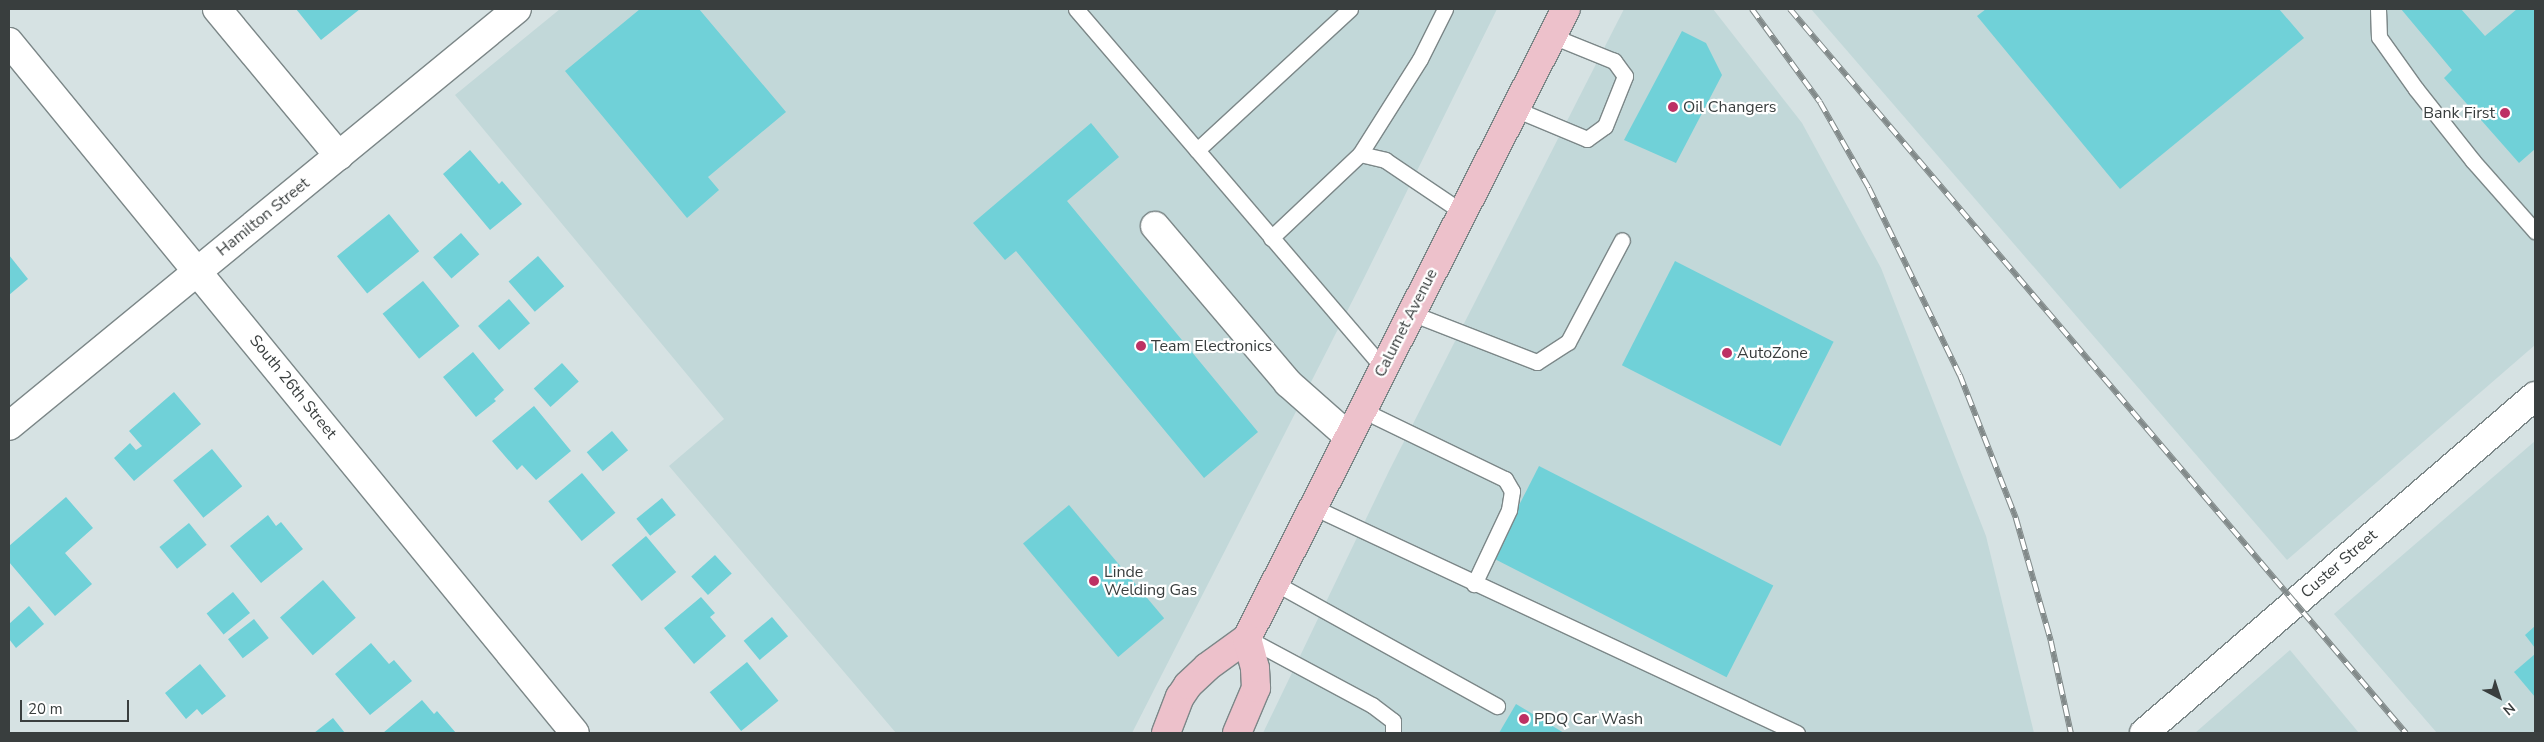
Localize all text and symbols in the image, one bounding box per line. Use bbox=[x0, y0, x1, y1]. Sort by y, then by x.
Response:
place label: Oil Changers bbox=[1683, 97, 1776, 117]
marker: Oil Changers bbox=[1667, 101, 1679, 113]
place label: Bank First bbox=[2423, 103, 2495, 123]
marker: Bank First bbox=[2499, 107, 2511, 119]
street label: Hamilton Street bbox=[213, 174, 313, 260]
street label: Calumet Avenue bbox=[1370, 266, 1442, 380]
street label: South 26th Street bbox=[245, 331, 341, 443]
place label: Team Electronics bbox=[1151, 336, 1272, 356]
marker: Team Electronics bbox=[1135, 340, 1147, 352]
place label: AutoZone bbox=[1737, 343, 1808, 363]
marker: AutoZone bbox=[1721, 347, 1733, 359]
street label: Custer Street bbox=[2297, 526, 2381, 602]
place label: Linde Welding Gas bbox=[1104, 562, 1197, 600]
marker: Linde Welding Gas bbox=[1088, 575, 1100, 587]
north arrow bbox=[2474, 672, 2524, 722]
scale bar bbox=[22, 690, 131, 722]
text: N bbox=[2499, 698, 2519, 720]
text: 20 m bbox=[28, 699, 63, 719]
place label: PDQ Car Wash bbox=[1534, 709, 1643, 729]
marker: PDQ Car Wash bbox=[1518, 713, 1530, 725]

